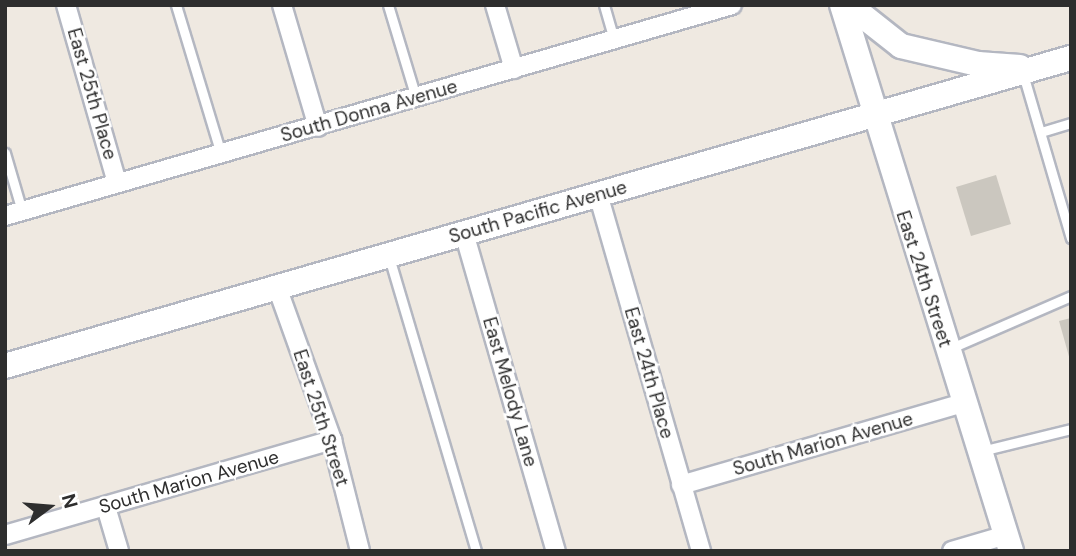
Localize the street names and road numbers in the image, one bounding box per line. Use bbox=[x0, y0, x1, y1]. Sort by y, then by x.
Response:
street label: East 25th Place bbox=[62, 26, 122, 162]
street label: South Donna Avenue bbox=[278, 75, 460, 147]
street label: South Pacific Avenue bbox=[446, 176, 630, 248]
street label: East 24th Street bbox=[891, 208, 957, 350]
street label: East 24th Place bbox=[619, 305, 679, 441]
street label: East Melody Lane bbox=[478, 315, 542, 469]
street label: East 25th Street bbox=[288, 347, 354, 489]
street label: South Marion Avenue bbox=[730, 407, 916, 481]
street label: South Marion Avenue bbox=[96, 445, 282, 519]

